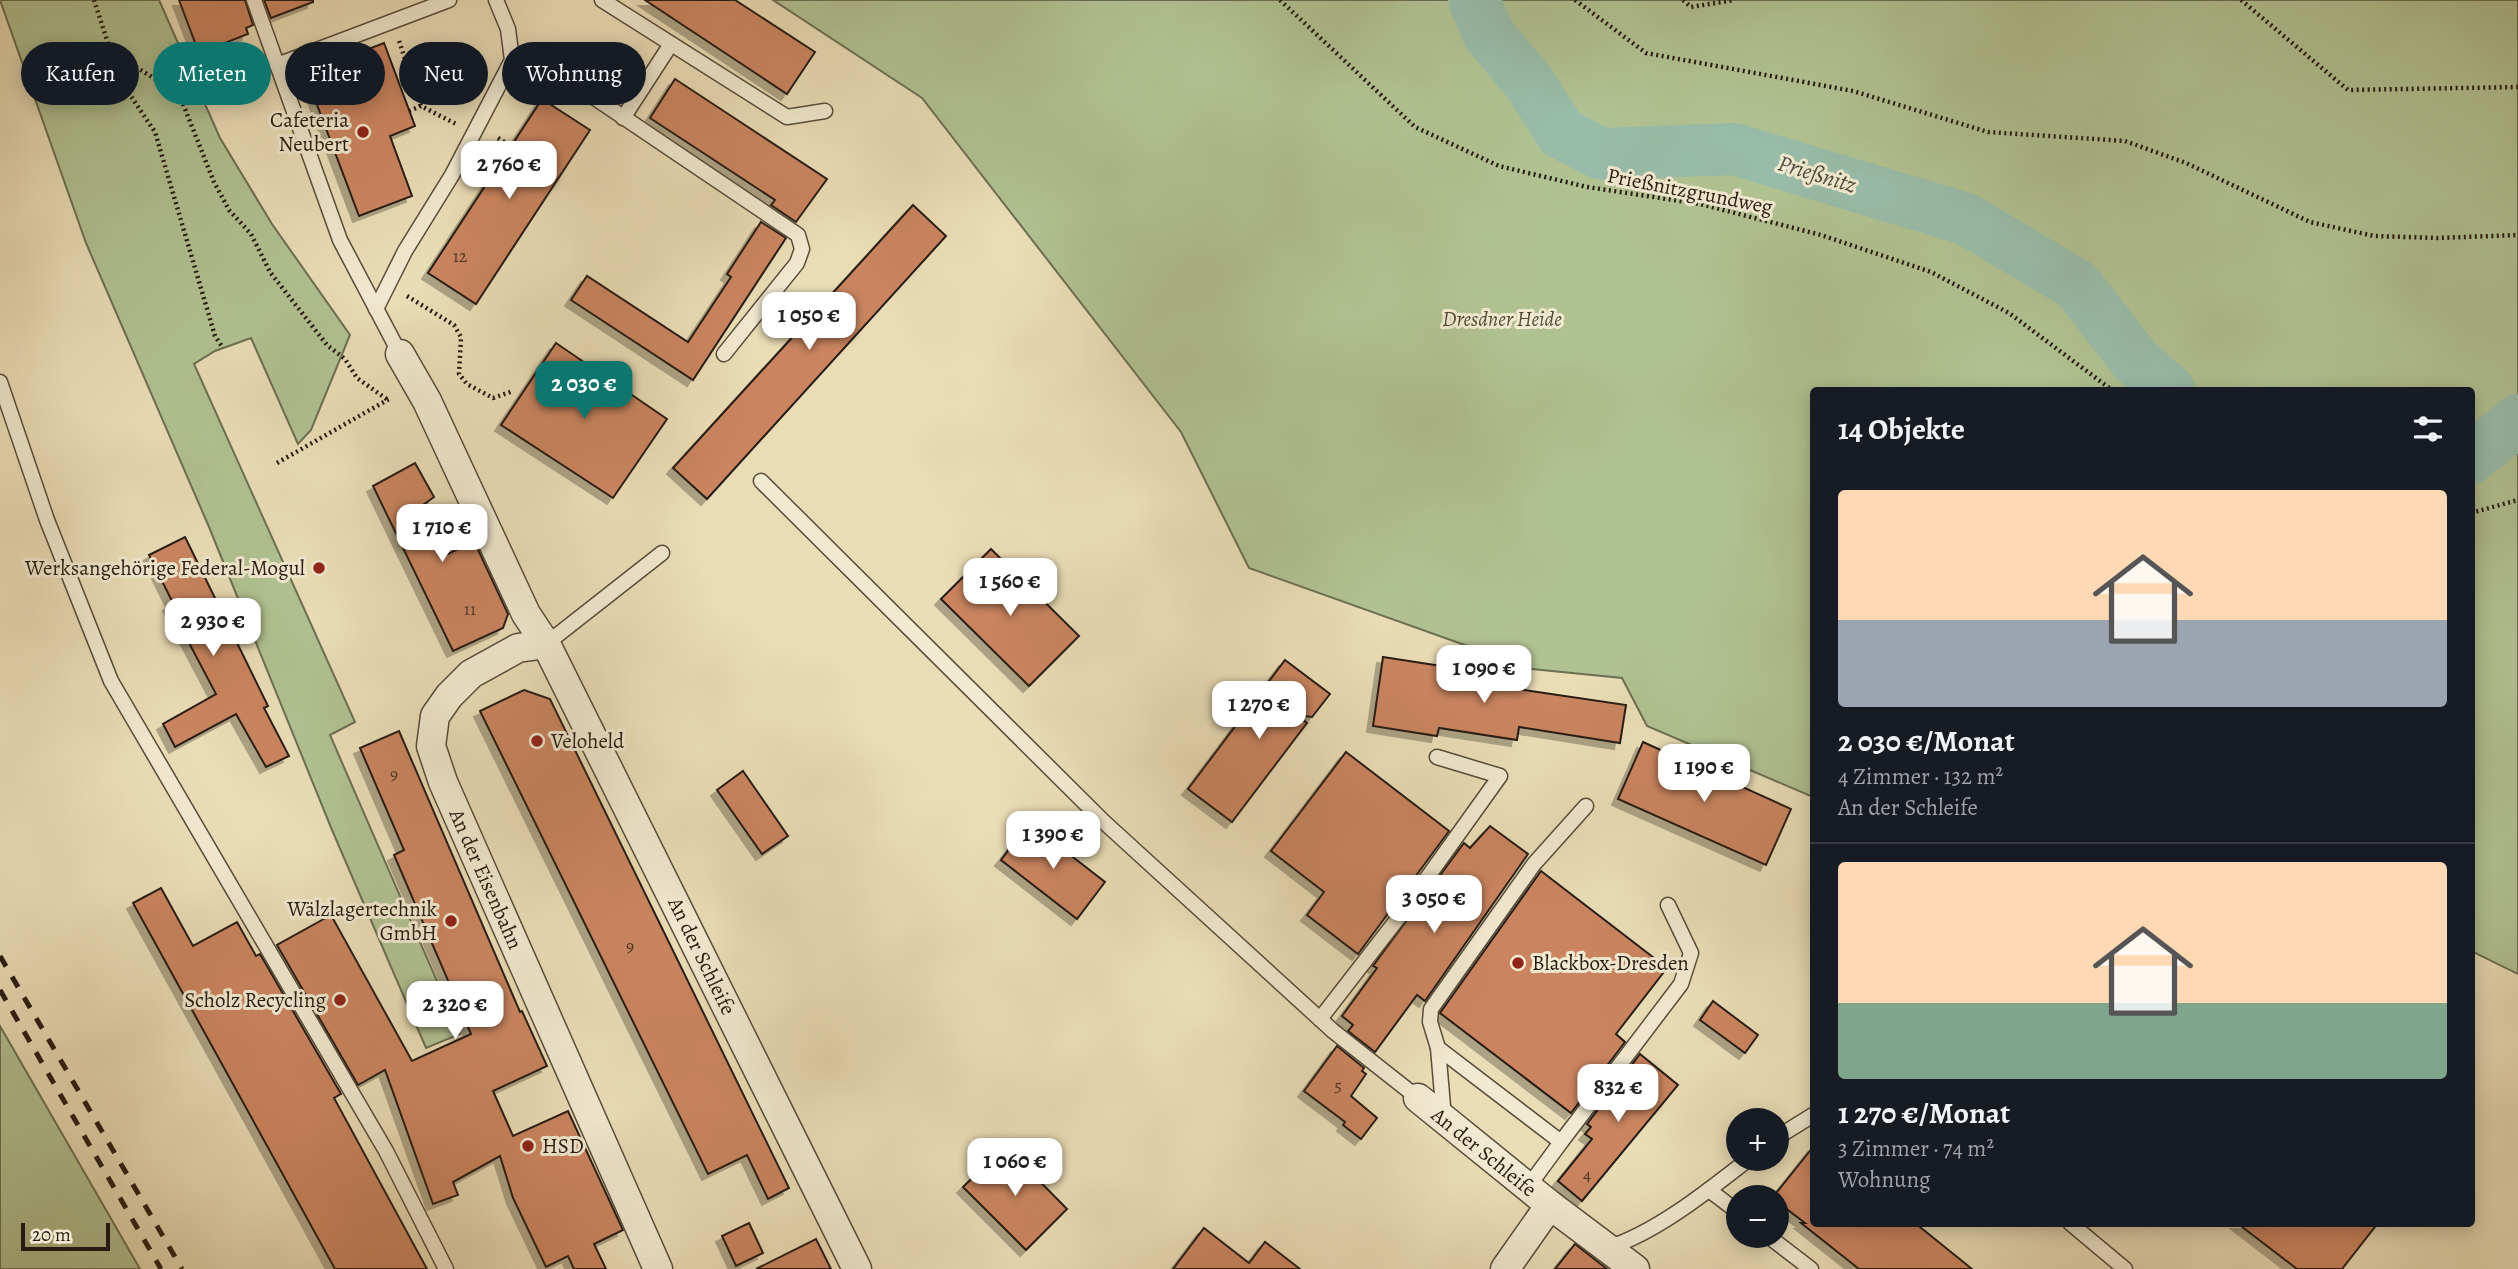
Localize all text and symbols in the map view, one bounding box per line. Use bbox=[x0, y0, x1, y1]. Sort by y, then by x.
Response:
chip: Kaufen bbox=[21, 42, 139, 105]
chip: Mieten bbox=[153, 42, 271, 105]
chip: Filter bbox=[285, 42, 385, 105]
chip: Neu bbox=[399, 42, 488, 105]
chip: Wohnung bbox=[502, 42, 646, 105]
place label: Cafeteria Neubert bbox=[270, 106, 349, 158]
marker: Cafeteria Neubert bbox=[355, 124, 371, 140]
pin: 2 760 € bbox=[444, 142, 574, 201]
water label: Prießnitz bbox=[1774, 147, 1861, 201]
text: 2 760 € bbox=[477, 148, 541, 179]
street label: Prießnitzgrundweg bbox=[1605, 161, 1776, 221]
house number: 12 bbox=[453, 244, 468, 268]
pin: 1 050 € bbox=[744, 292, 874, 352]
text: 1 050 € bbox=[778, 299, 840, 330]
park label: Dresdner Heide bbox=[1442, 305, 1562, 333]
pin: 2 030 € bbox=[519, 362, 649, 421]
text: 2 030 € bbox=[551, 368, 617, 399]
text: 14 Objekte bbox=[1838, 409, 1965, 449]
icon: filters bbox=[2409, 410, 2447, 448]
pin: 1 710 € bbox=[377, 504, 507, 564]
text: 1 710 € bbox=[412, 511, 472, 542]
icon: home bbox=[2080, 536, 2206, 662]
place label: Werksangehörige Federal-Mogul bbox=[24, 554, 305, 582]
pin: 1 560 € bbox=[945, 558, 1075, 618]
marker: Werksangehörige Federal-Mogul bbox=[311, 560, 327, 576]
text: 1 560 € bbox=[979, 565, 1041, 596]
house number: 11 bbox=[464, 597, 476, 621]
pin: 2 930 € bbox=[148, 598, 278, 658]
text: 2 930 € bbox=[181, 605, 245, 636]
pin: 1 090 € bbox=[1419, 646, 1549, 705]
text: 1 090 € bbox=[1452, 652, 1516, 683]
pin: 1 270 € bbox=[1194, 682, 1324, 741]
text: 1 270 € bbox=[1228, 688, 1290, 719]
text: 2 030 €/Monat bbox=[1838, 721, 2015, 761]
place label: Veloheld bbox=[550, 727, 625, 755]
marker: Veloheld bbox=[529, 733, 545, 749]
pin: 1 190 € bbox=[1639, 744, 1769, 804]
text: 1 190 € bbox=[1674, 751, 1734, 782]
text: 4 Zimmer · 132 m² bbox=[1838, 761, 2003, 792]
house number: 9 bbox=[390, 762, 398, 786]
text: An der Schleife bbox=[1838, 792, 1978, 823]
street label: An der Eisenbahn bbox=[442, 804, 529, 954]
pin: 1 390 € bbox=[988, 812, 1118, 871]
text: 1 390 € bbox=[1022, 818, 1084, 849]
pin: 3 050 € bbox=[1369, 876, 1499, 935]
text: 3 050 € bbox=[1402, 882, 1466, 913]
street label: An der Schleife bbox=[661, 892, 743, 1019]
place label: Wälzlagertechnik GmbH bbox=[286, 895, 438, 947]
icon: home bbox=[2080, 908, 2206, 1034]
marker: Wälzlagertechnik GmbH bbox=[443, 913, 459, 929]
house number: 9 bbox=[626, 934, 634, 958]
place label: Blackbox-Dresden bbox=[1532, 949, 1689, 977]
marker: Blackbox-Dresden bbox=[1510, 955, 1526, 971]
pin: 2 320 € bbox=[390, 982, 520, 1041]
place label: Scholz Recycling bbox=[184, 986, 326, 1014]
text: 2 320 € bbox=[423, 988, 487, 1019]
marker: Scholz Recycling bbox=[332, 992, 348, 1008]
pin: 832 € bbox=[1569, 1064, 1667, 1124]
text: 832 € bbox=[1593, 1071, 1643, 1102]
house number: 5 bbox=[1334, 1073, 1342, 1097]
text: 1 270 €/Monat bbox=[1838, 1093, 2010, 1133]
street label: An der Schleife bbox=[1425, 1100, 1542, 1203]
map controls bbox=[1726, 1108, 1789, 1248]
button: + bbox=[1726, 1108, 1789, 1171]
place label: HSD bbox=[542, 1132, 584, 1160]
text: 3 Zimmer · 74 m² bbox=[1838, 1133, 1994, 1164]
marker: HSD bbox=[520, 1138, 536, 1154]
pin: 1 060 € bbox=[950, 1138, 1080, 1198]
text: 1 060 € bbox=[983, 1145, 1047, 1176]
house number: 4 bbox=[1583, 1162, 1591, 1186]
text: Wohnung bbox=[1838, 1164, 1931, 1195]
button: − bbox=[1726, 1185, 1789, 1248]
scale bar bbox=[21, 1220, 110, 1252]
text: 20 m bbox=[32, 1222, 71, 1248]

